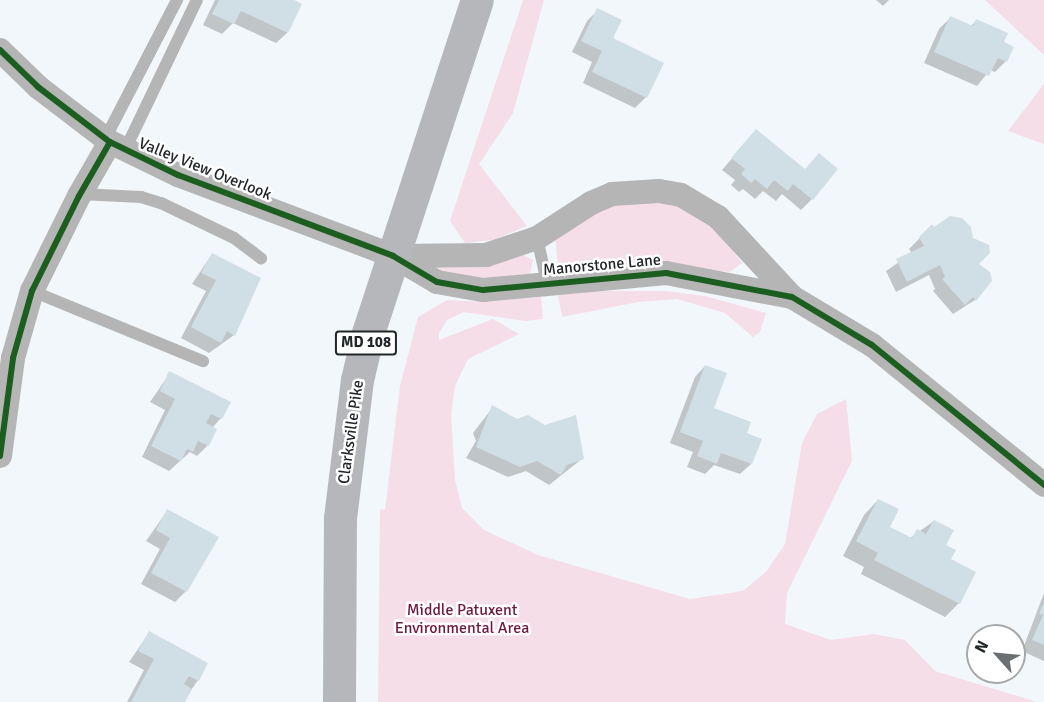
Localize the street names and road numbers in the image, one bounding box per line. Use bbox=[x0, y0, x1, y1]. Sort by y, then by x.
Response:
street label: Valley View Overlook bbox=[136, 134, 274, 204]
street label: Manorstone Lane bbox=[542, 250, 662, 280]
road number: MD 108 bbox=[334, 331, 398, 355]
street label: Clarksville Pike bbox=[334, 379, 368, 485]

